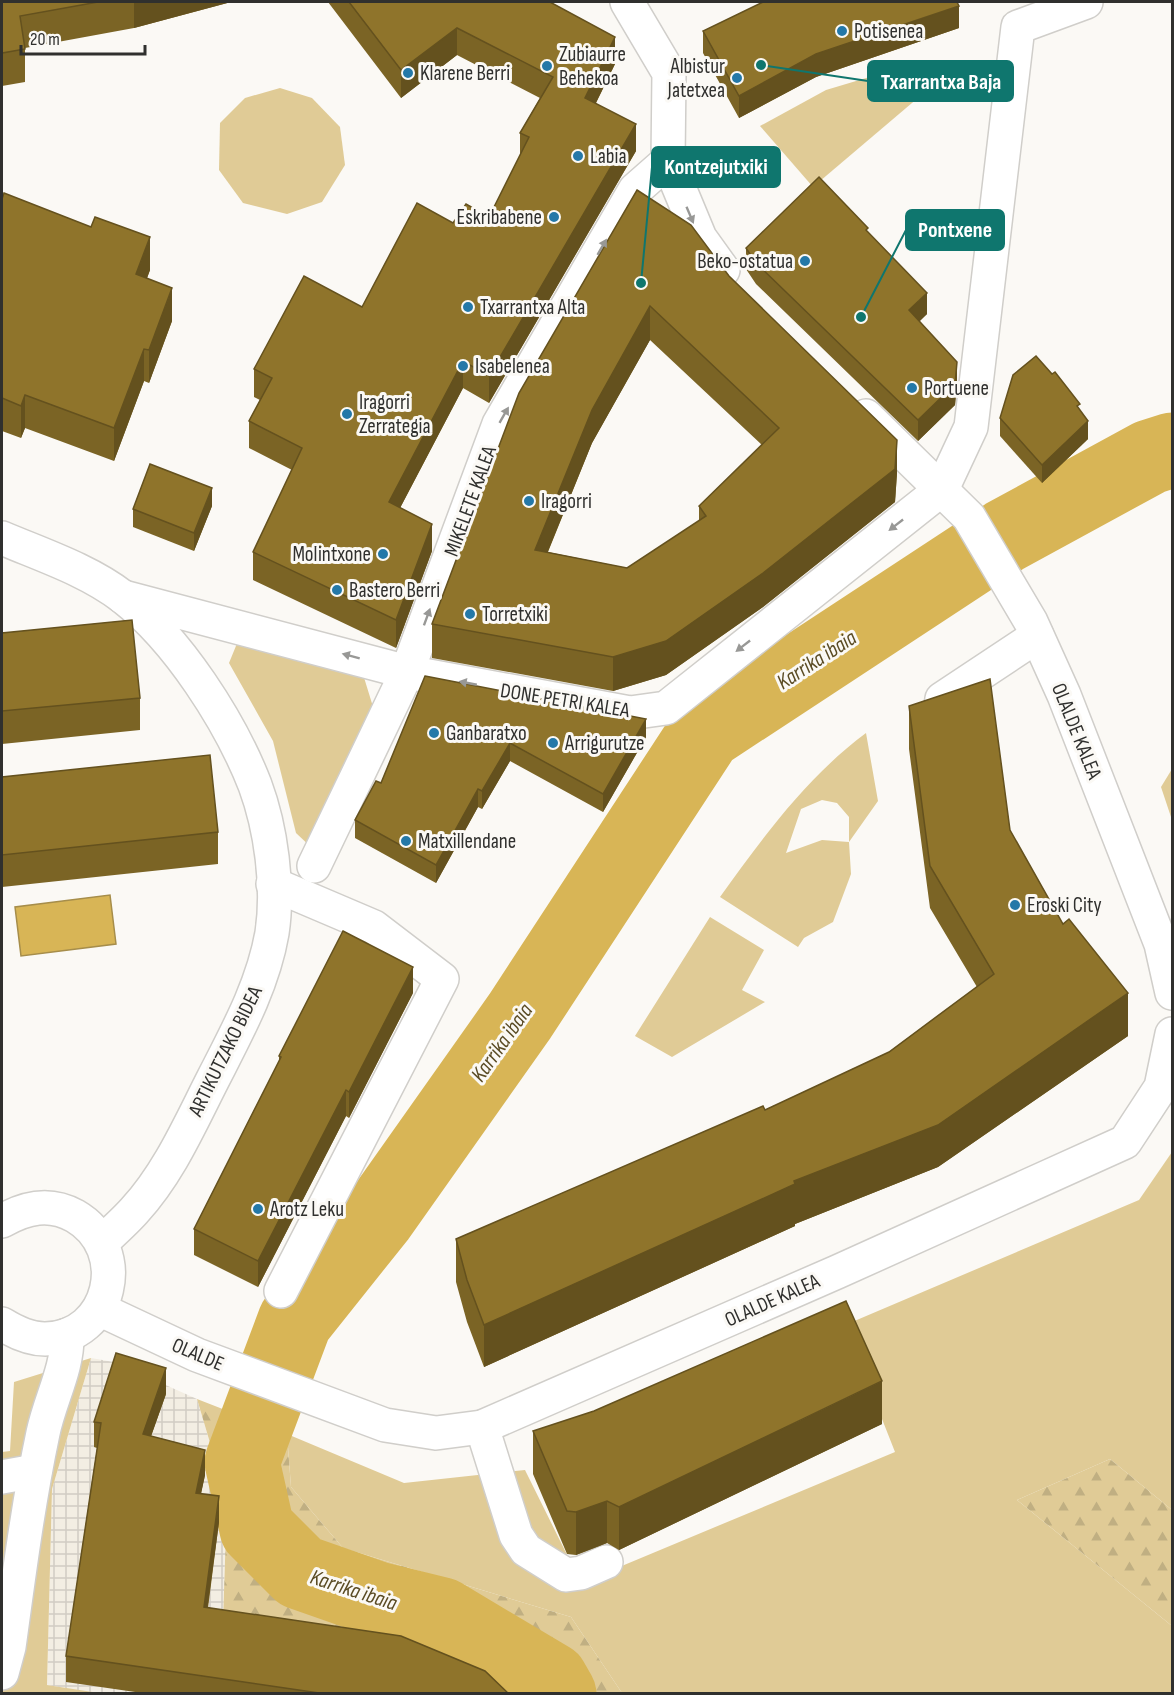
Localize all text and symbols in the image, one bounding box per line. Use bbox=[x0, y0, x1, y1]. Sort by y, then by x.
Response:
scale bar bbox=[21, 18, 146, 56]
place label: Potisenea bbox=[854, 19, 923, 44]
marker: Potisenea bbox=[835, 24, 849, 38]
text: 20 m bbox=[30, 29, 60, 50]
place label: Zubiaurre Behekoa bbox=[559, 42, 626, 91]
place label: Albistur Jatetxea bbox=[667, 54, 725, 103]
marker: Zubiaurre Behekoa bbox=[540, 59, 554, 73]
place label: Klarene Berri bbox=[420, 61, 510, 86]
callout: Txarrantxa Baja bbox=[868, 61, 1013, 101]
marker: Klarene Berri bbox=[401, 66, 415, 80]
text: Txarrantxa Baja bbox=[881, 69, 1001, 96]
marker: Albistur Jatetxea bbox=[730, 71, 744, 85]
place label: Labia bbox=[590, 144, 627, 169]
callout: Kontzejutxiki bbox=[652, 147, 780, 187]
marker: Labia bbox=[571, 149, 585, 163]
text: Kontzejutxiki bbox=[664, 154, 768, 181]
place label: Eskribabene bbox=[456, 205, 542, 230]
one-way arrow bbox=[685, 207, 695, 225]
marker: Eskribabene bbox=[547, 210, 561, 224]
callout: Pontxene bbox=[906, 210, 1004, 250]
text: Pontxene bbox=[918, 217, 992, 244]
one-way arrow bbox=[597, 238, 607, 255]
place label: Beko-ostatua bbox=[697, 249, 793, 274]
marker: Beko-ostatua bbox=[798, 254, 812, 268]
place label: Txarrantxa Alta bbox=[480, 295, 585, 320]
marker: Txarrantxa Alta bbox=[461, 300, 475, 314]
place label: Isabelenea bbox=[475, 354, 550, 379]
marker: Isabelenea bbox=[456, 359, 470, 373]
place label: Portuene bbox=[924, 376, 989, 401]
marker: Portuene bbox=[905, 381, 919, 395]
place label: Iragorri Zerrategia bbox=[359, 390, 431, 439]
marker: Iragorri Zerrategia bbox=[340, 407, 354, 421]
one-way arrow bbox=[498, 407, 509, 423]
street label: MIKELETE KALEA bbox=[439, 442, 502, 560]
place label: Iragorri bbox=[541, 489, 592, 514]
marker: Iragorri bbox=[522, 494, 536, 508]
one-way arrow bbox=[888, 519, 904, 532]
place label: Molintxone bbox=[292, 542, 371, 567]
marker: Molintxone bbox=[376, 547, 390, 561]
place label: Bastero Berri bbox=[349, 578, 440, 603]
marker: Bastero Berri bbox=[330, 583, 344, 597]
place label: Torretxiki bbox=[482, 602, 548, 627]
marker: Torretxiki bbox=[463, 607, 477, 621]
one-way arrow bbox=[423, 608, 432, 626]
water label: Karrika ibaia bbox=[772, 624, 862, 696]
one-way arrow bbox=[736, 640, 751, 652]
one-way arrow bbox=[341, 650, 360, 660]
one-way arrow bbox=[458, 678, 477, 687]
street label: DONE PETRI KALEA bbox=[499, 678, 632, 723]
street label: OLALDE KALEA bbox=[1046, 680, 1107, 784]
place label: Ganbaratxo bbox=[446, 721, 527, 746]
marker: Ganbaratxo bbox=[427, 726, 441, 740]
place label: Arrigurutze bbox=[564, 731, 645, 756]
marker: Arrigurutze bbox=[546, 736, 560, 750]
place label: Matxillendane bbox=[418, 829, 516, 854]
marker: Matxillendane bbox=[399, 834, 413, 848]
place label: Eroski City bbox=[1027, 893, 1102, 918]
marker: Eroski City bbox=[1008, 898, 1022, 912]
street label: ARTIKUTZAKO BIDEA bbox=[183, 981, 268, 1121]
water label: Karrika ibaia bbox=[465, 998, 539, 1087]
place label: Arotz Leku bbox=[269, 1197, 344, 1222]
marker: Arotz Leku bbox=[251, 1202, 265, 1216]
street label: OLALDE KALEA bbox=[721, 1268, 824, 1332]
street label: OLALDE bbox=[168, 1332, 228, 1377]
water label: Karrika ibaia bbox=[307, 1564, 400, 1617]

